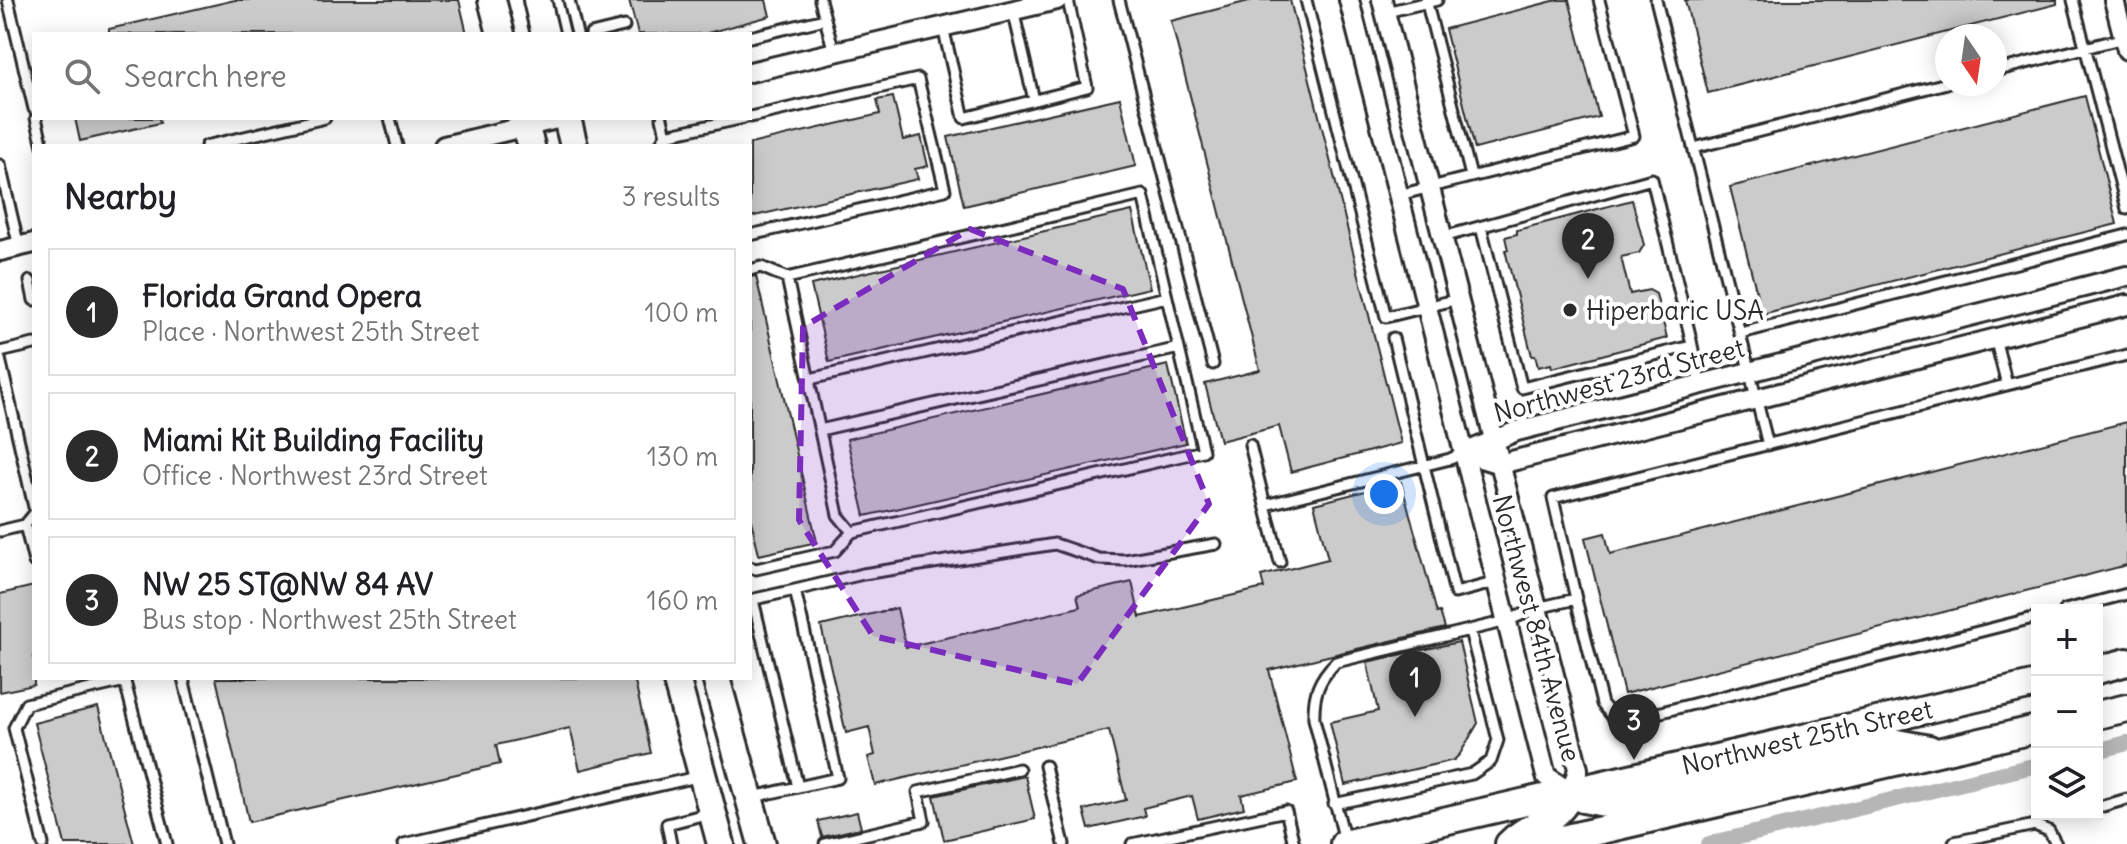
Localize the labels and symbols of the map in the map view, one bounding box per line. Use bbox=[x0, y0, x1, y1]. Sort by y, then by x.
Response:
north arrow bbox=[1935, 24, 2007, 96]
pin: 2 bbox=[1562, 213, 1614, 279]
place label: Hiperbaric USA bbox=[1586, 294, 1764, 327]
marker: Hiperbaric USA bbox=[1561, 301, 1579, 319]
street label: Northwest 23rd Street bbox=[1490, 331, 1748, 429]
your location bbox=[1364, 474, 1404, 514]
street label: Northwest 84th Avenue bbox=[1485, 491, 1589, 765]
pin: 1 bbox=[1389, 651, 1441, 717]
street label: Northwest 25th Street bbox=[1678, 692, 1936, 782]
pin: 3 bbox=[1608, 694, 1660, 760]

